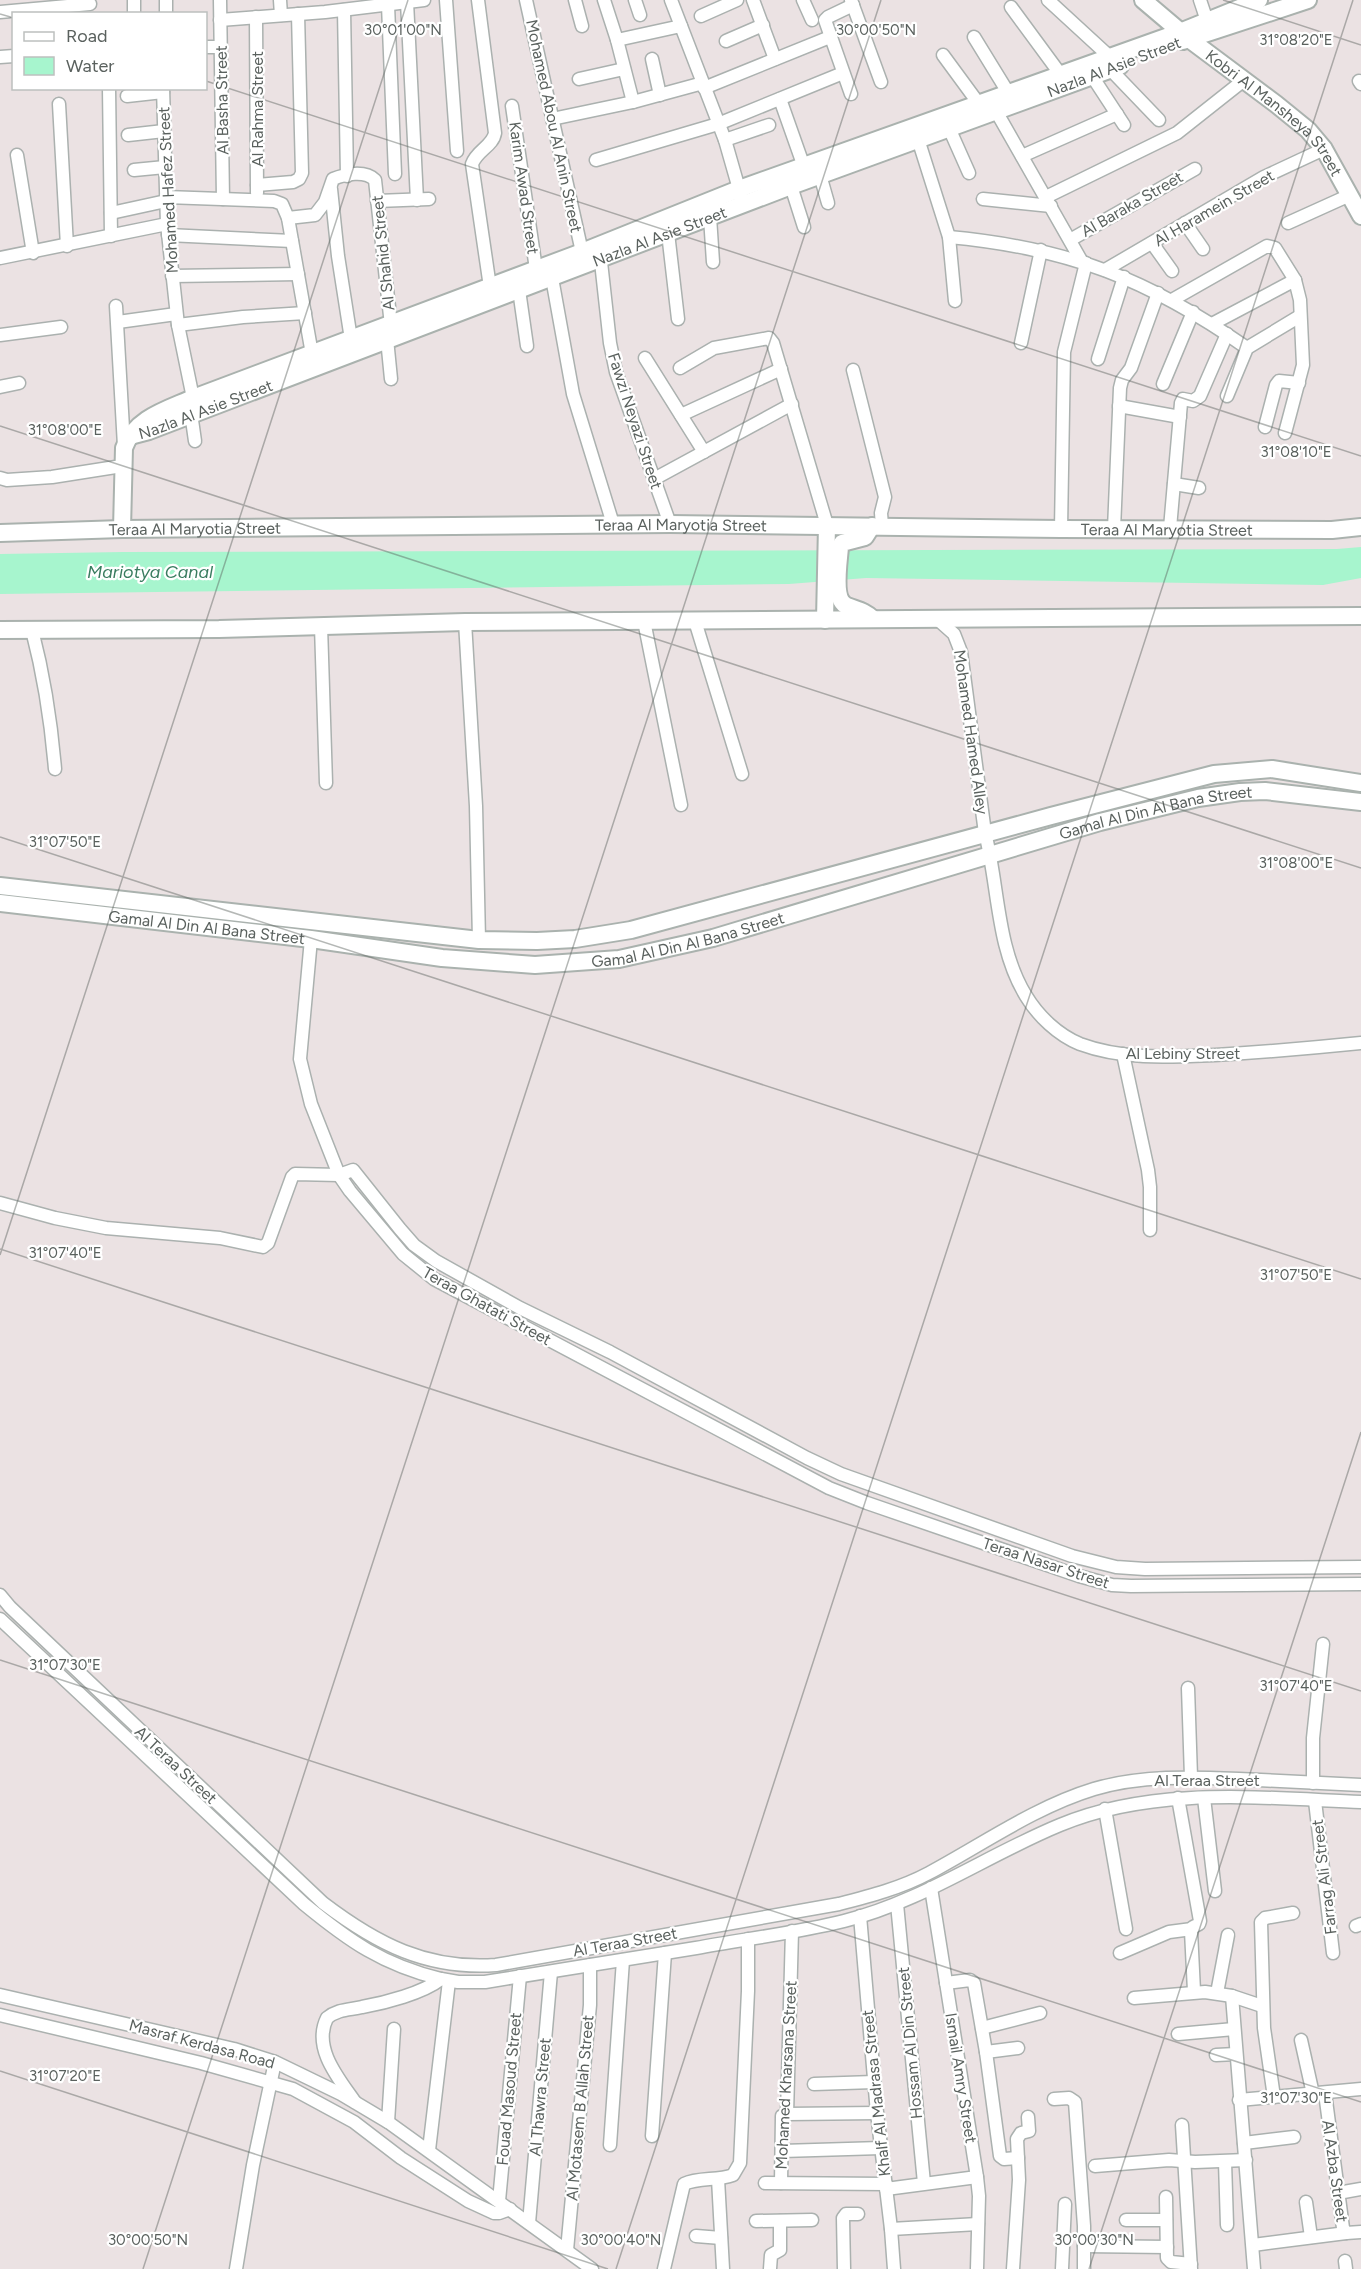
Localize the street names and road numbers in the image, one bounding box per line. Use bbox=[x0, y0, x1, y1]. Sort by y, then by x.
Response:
street label: Mohamed Abou Al Anin Street bbox=[522, 18, 586, 234]
street label: Nazla Al Asie Street bbox=[1044, 33, 1184, 101]
street label: Al Basha Street bbox=[212, 45, 232, 155]
street label: Kobri Al Mansheya Street bbox=[1202, 45, 1346, 179]
street label: Al Rahma Street bbox=[248, 51, 267, 167]
street label: Mohamed Hafez Street bbox=[154, 106, 182, 274]
street label: Karim Awad Street bbox=[505, 120, 543, 256]
street label: Al Haramein Street bbox=[1150, 166, 1278, 250]
street label: Al Baraka Street bbox=[1078, 167, 1186, 241]
street label: Al Shahid Street bbox=[367, 194, 399, 312]
street label: Nazla Al Asie Street bbox=[590, 202, 729, 270]
street label: Fawzi Neyazi Street bbox=[604, 350, 666, 492]
street label: Nazla Al Asie Street bbox=[136, 375, 275, 443]
street label: Teraa Al Maryotia Street bbox=[595, 514, 767, 535]
street label: Teraa Al Maryotia Street bbox=[109, 518, 281, 539]
street label: Teraa Al Maryotia Street bbox=[1081, 520, 1253, 539]
street label: Mohamed Hamed Alley bbox=[950, 648, 992, 816]
street label: Gamal Al Din Al Bana Street bbox=[1057, 782, 1253, 843]
street label: Gamal Al Din Al Bana Street bbox=[107, 906, 306, 948]
street label: Gamal Al Din Al Bana Street bbox=[591, 908, 786, 970]
street label: Al Lebiny Street bbox=[1126, 1044, 1240, 1063]
street label: Teraa Ghatati Street bbox=[419, 1263, 555, 1349]
street label: Teraa Nasar Street bbox=[980, 1533, 1112, 1593]
street label: Al Teraa Street bbox=[131, 1722, 221, 1808]
street label: Al Teraa Street bbox=[1154, 1771, 1260, 1790]
street label: Farrag Ali Street bbox=[1308, 1818, 1340, 1936]
street label: Al Teraa Street bbox=[571, 1923, 679, 1961]
street label: Hossam Al Din Street bbox=[894, 1966, 926, 2120]
street label: Mohamed Kharsana Street bbox=[772, 1980, 800, 2170]
street label: Khalf Al Madrasa Street bbox=[858, 2009, 894, 2177]
street label: Ismail Amry Street bbox=[941, 2011, 981, 2145]
street label: Fouad Masoud Street bbox=[493, 2012, 525, 2166]
street label: Al Motasem B Allah Street bbox=[562, 2014, 598, 2202]
street label: Masraf Kerdasa Road bbox=[127, 2015, 277, 2073]
street label: Al Thawra Street bbox=[525, 2037, 555, 2157]
street label: Al Azba Street bbox=[1318, 2119, 1352, 2223]

